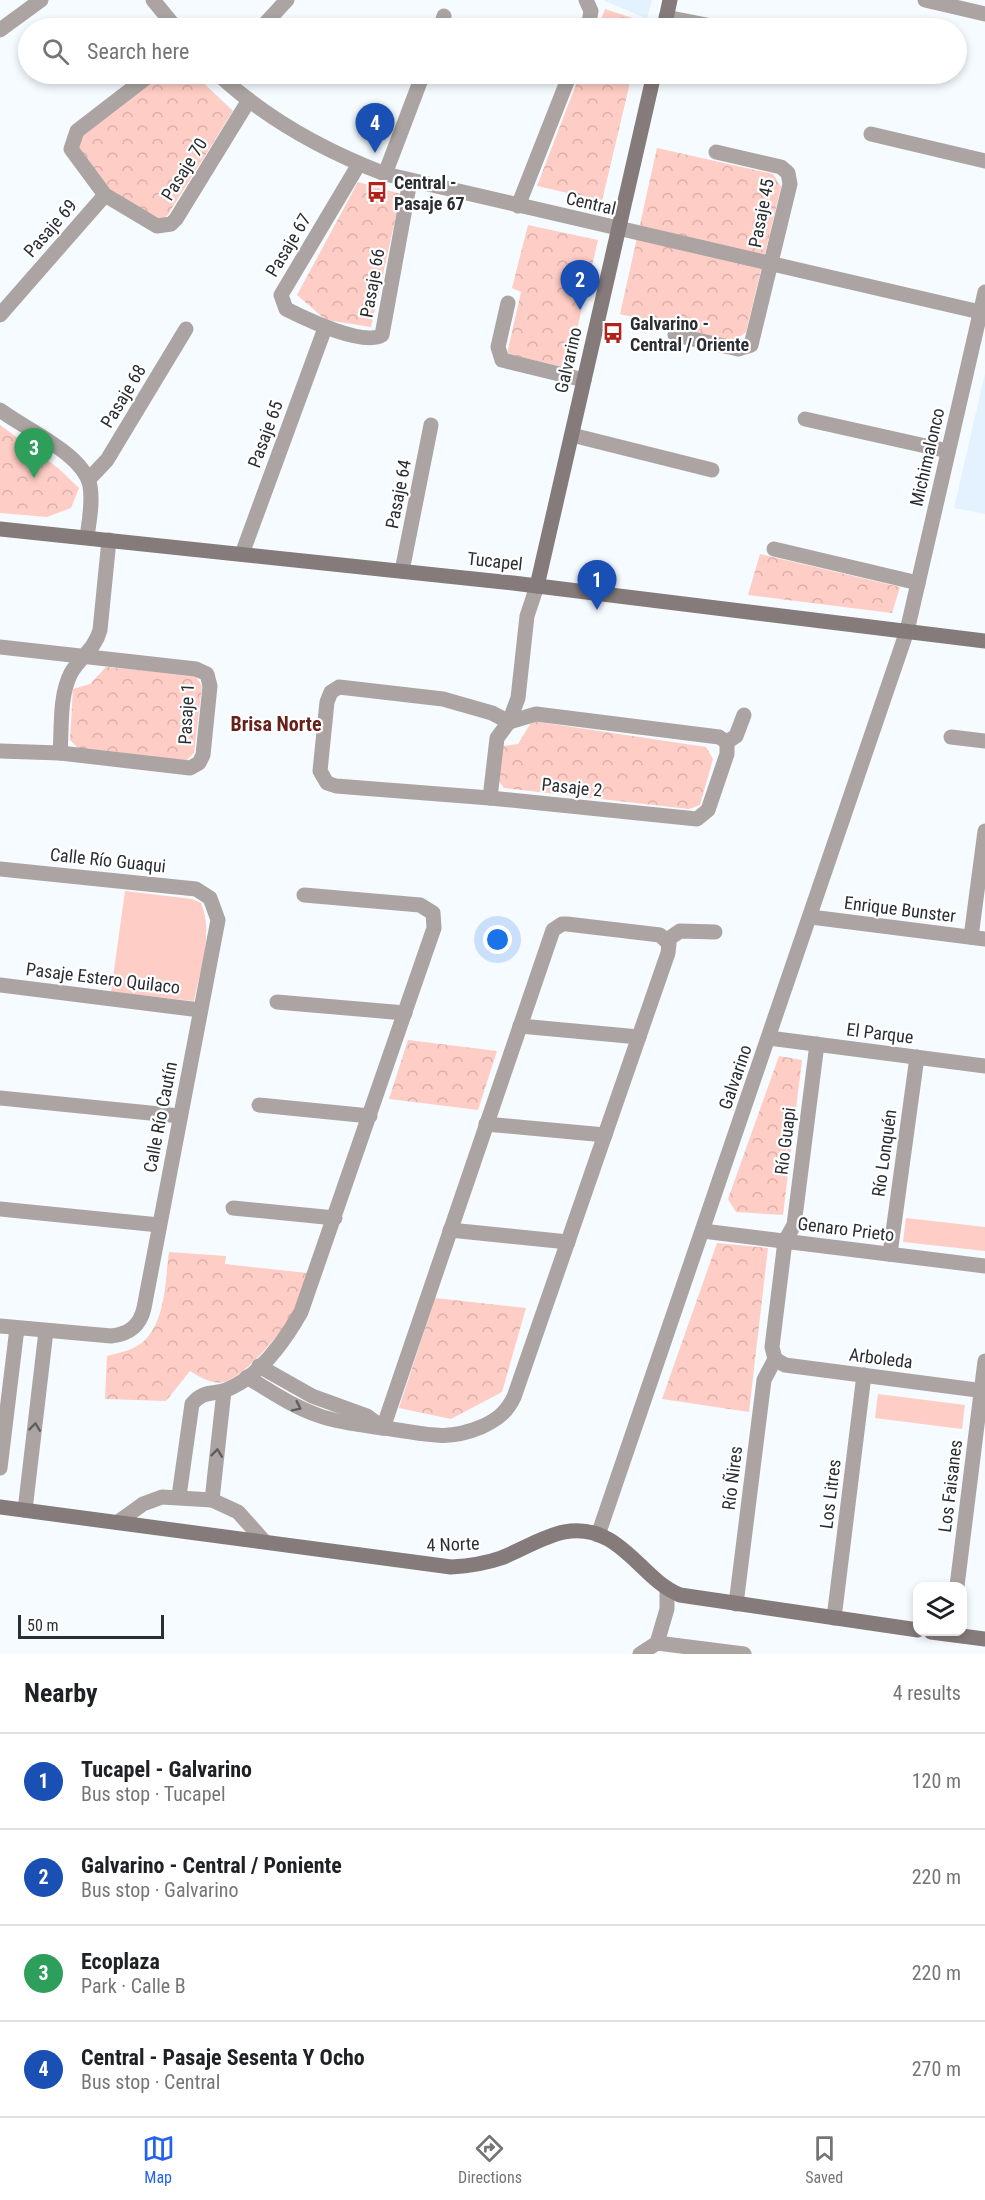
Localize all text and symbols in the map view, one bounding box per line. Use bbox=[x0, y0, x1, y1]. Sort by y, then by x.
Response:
search box bbox=[18, 18, 967, 84]
icon: search bbox=[39, 35, 72, 68]
text: Search here bbox=[87, 39, 189, 64]
pin: 4 bbox=[356, 104, 394, 153]
street label: Pasaje 70 bbox=[157, 134, 211, 204]
place label: Central - Pasaje 67 bbox=[394, 172, 465, 214]
street label: Pasaje 45 bbox=[744, 177, 778, 249]
bus stop icon: Central - Pasaje 67 bbox=[365, 180, 389, 204]
street label: Central bbox=[564, 187, 618, 219]
street label: Pasaje 69 bbox=[19, 195, 81, 261]
street label: Pasaje 67 bbox=[261, 210, 315, 280]
street label: Pasaje 66 bbox=[356, 247, 388, 319]
pin: 2 bbox=[560, 260, 600, 310]
place label: Galvarino - Central / Oriente bbox=[630, 313, 750, 355]
bus stop icon: Galvarino - Central / Oriente bbox=[601, 321, 625, 345]
street label: Galvarino bbox=[550, 325, 586, 395]
street label: Pasaje 68 bbox=[96, 361, 150, 431]
street label: Pasaje 65 bbox=[243, 398, 287, 470]
street label: Michimalonco bbox=[905, 406, 949, 508]
pin: 3 bbox=[15, 428, 54, 478]
street label: Pasaje 64 bbox=[381, 458, 415, 530]
street label: Tucapel bbox=[466, 548, 524, 574]
pin: 1 bbox=[578, 560, 616, 610]
street label: Pasaje 1 bbox=[174, 683, 198, 745]
district label: Brisa Norte bbox=[230, 712, 322, 736]
street label: Pasaje 2 bbox=[541, 773, 603, 801]
street label: Calle Río Guaqui bbox=[49, 843, 167, 877]
street label: Enrique Bunster bbox=[843, 892, 958, 926]
your location bbox=[483, 925, 512, 954]
street label: Pasaje Estero Quilaco bbox=[25, 958, 181, 998]
street label: El Parque bbox=[845, 1018, 915, 1048]
street label: Galvarino bbox=[714, 1042, 756, 1112]
street label: Calle Río Cautín bbox=[139, 1060, 181, 1174]
street label: Río Guapi bbox=[770, 1106, 800, 1176]
street label: Río Lonquén bbox=[867, 1108, 901, 1198]
street label: Genaro Prieto bbox=[797, 1213, 895, 1245]
street label: Arboleda bbox=[848, 1344, 914, 1372]
one-way arrow bbox=[291, 1399, 302, 1411]
one-way arrow bbox=[28, 1423, 41, 1432]
street label: Los Faisanes bbox=[934, 1438, 966, 1534]
street label: Río Ñires bbox=[718, 1445, 746, 1511]
one-way arrow bbox=[210, 1448, 223, 1458]
street label: Los Litres bbox=[815, 1458, 845, 1530]
street label: 4 Norte bbox=[426, 1533, 480, 1555]
map controls bbox=[913, 1582, 967, 1636]
button: layers bbox=[913, 1582, 967, 1636]
scale bar bbox=[18, 1612, 164, 1640]
text: 50 m bbox=[27, 1616, 59, 1635]
text: Nearby bbox=[24, 1678, 98, 1708]
text: 4 results bbox=[893, 1681, 961, 1705]
text: Tucapel - Galvarino bbox=[81, 1757, 252, 1782]
text: 1 bbox=[38, 1769, 49, 1793]
text: 120 m bbox=[912, 1769, 961, 1793]
text: Bus stop · Tucapel bbox=[81, 1782, 226, 1806]
text: Galvarino - Central / Poniente bbox=[81, 1853, 342, 1878]
text: 2 bbox=[38, 1865, 49, 1889]
text: 220 m bbox=[912, 1865, 961, 1889]
text: Bus stop · Galvarino bbox=[81, 1878, 238, 1902]
text: Ecoplaza bbox=[81, 1949, 160, 1974]
text: 3 bbox=[38, 1961, 49, 1985]
text: 220 m bbox=[912, 1961, 961, 1985]
text: Park · Calle B bbox=[81, 1974, 186, 1998]
text: Central - Pasaje Sesenta Y Ocho bbox=[81, 2045, 365, 2070]
text: 4 bbox=[38, 2057, 49, 2081]
text: 270 m bbox=[912, 2057, 961, 2081]
text: Bus stop · Central bbox=[81, 2070, 220, 2094]
tab: Map bbox=[142, 2132, 175, 2187]
tab: Directions bbox=[458, 2132, 522, 2187]
tab: Saved bbox=[805, 2132, 843, 2187]

